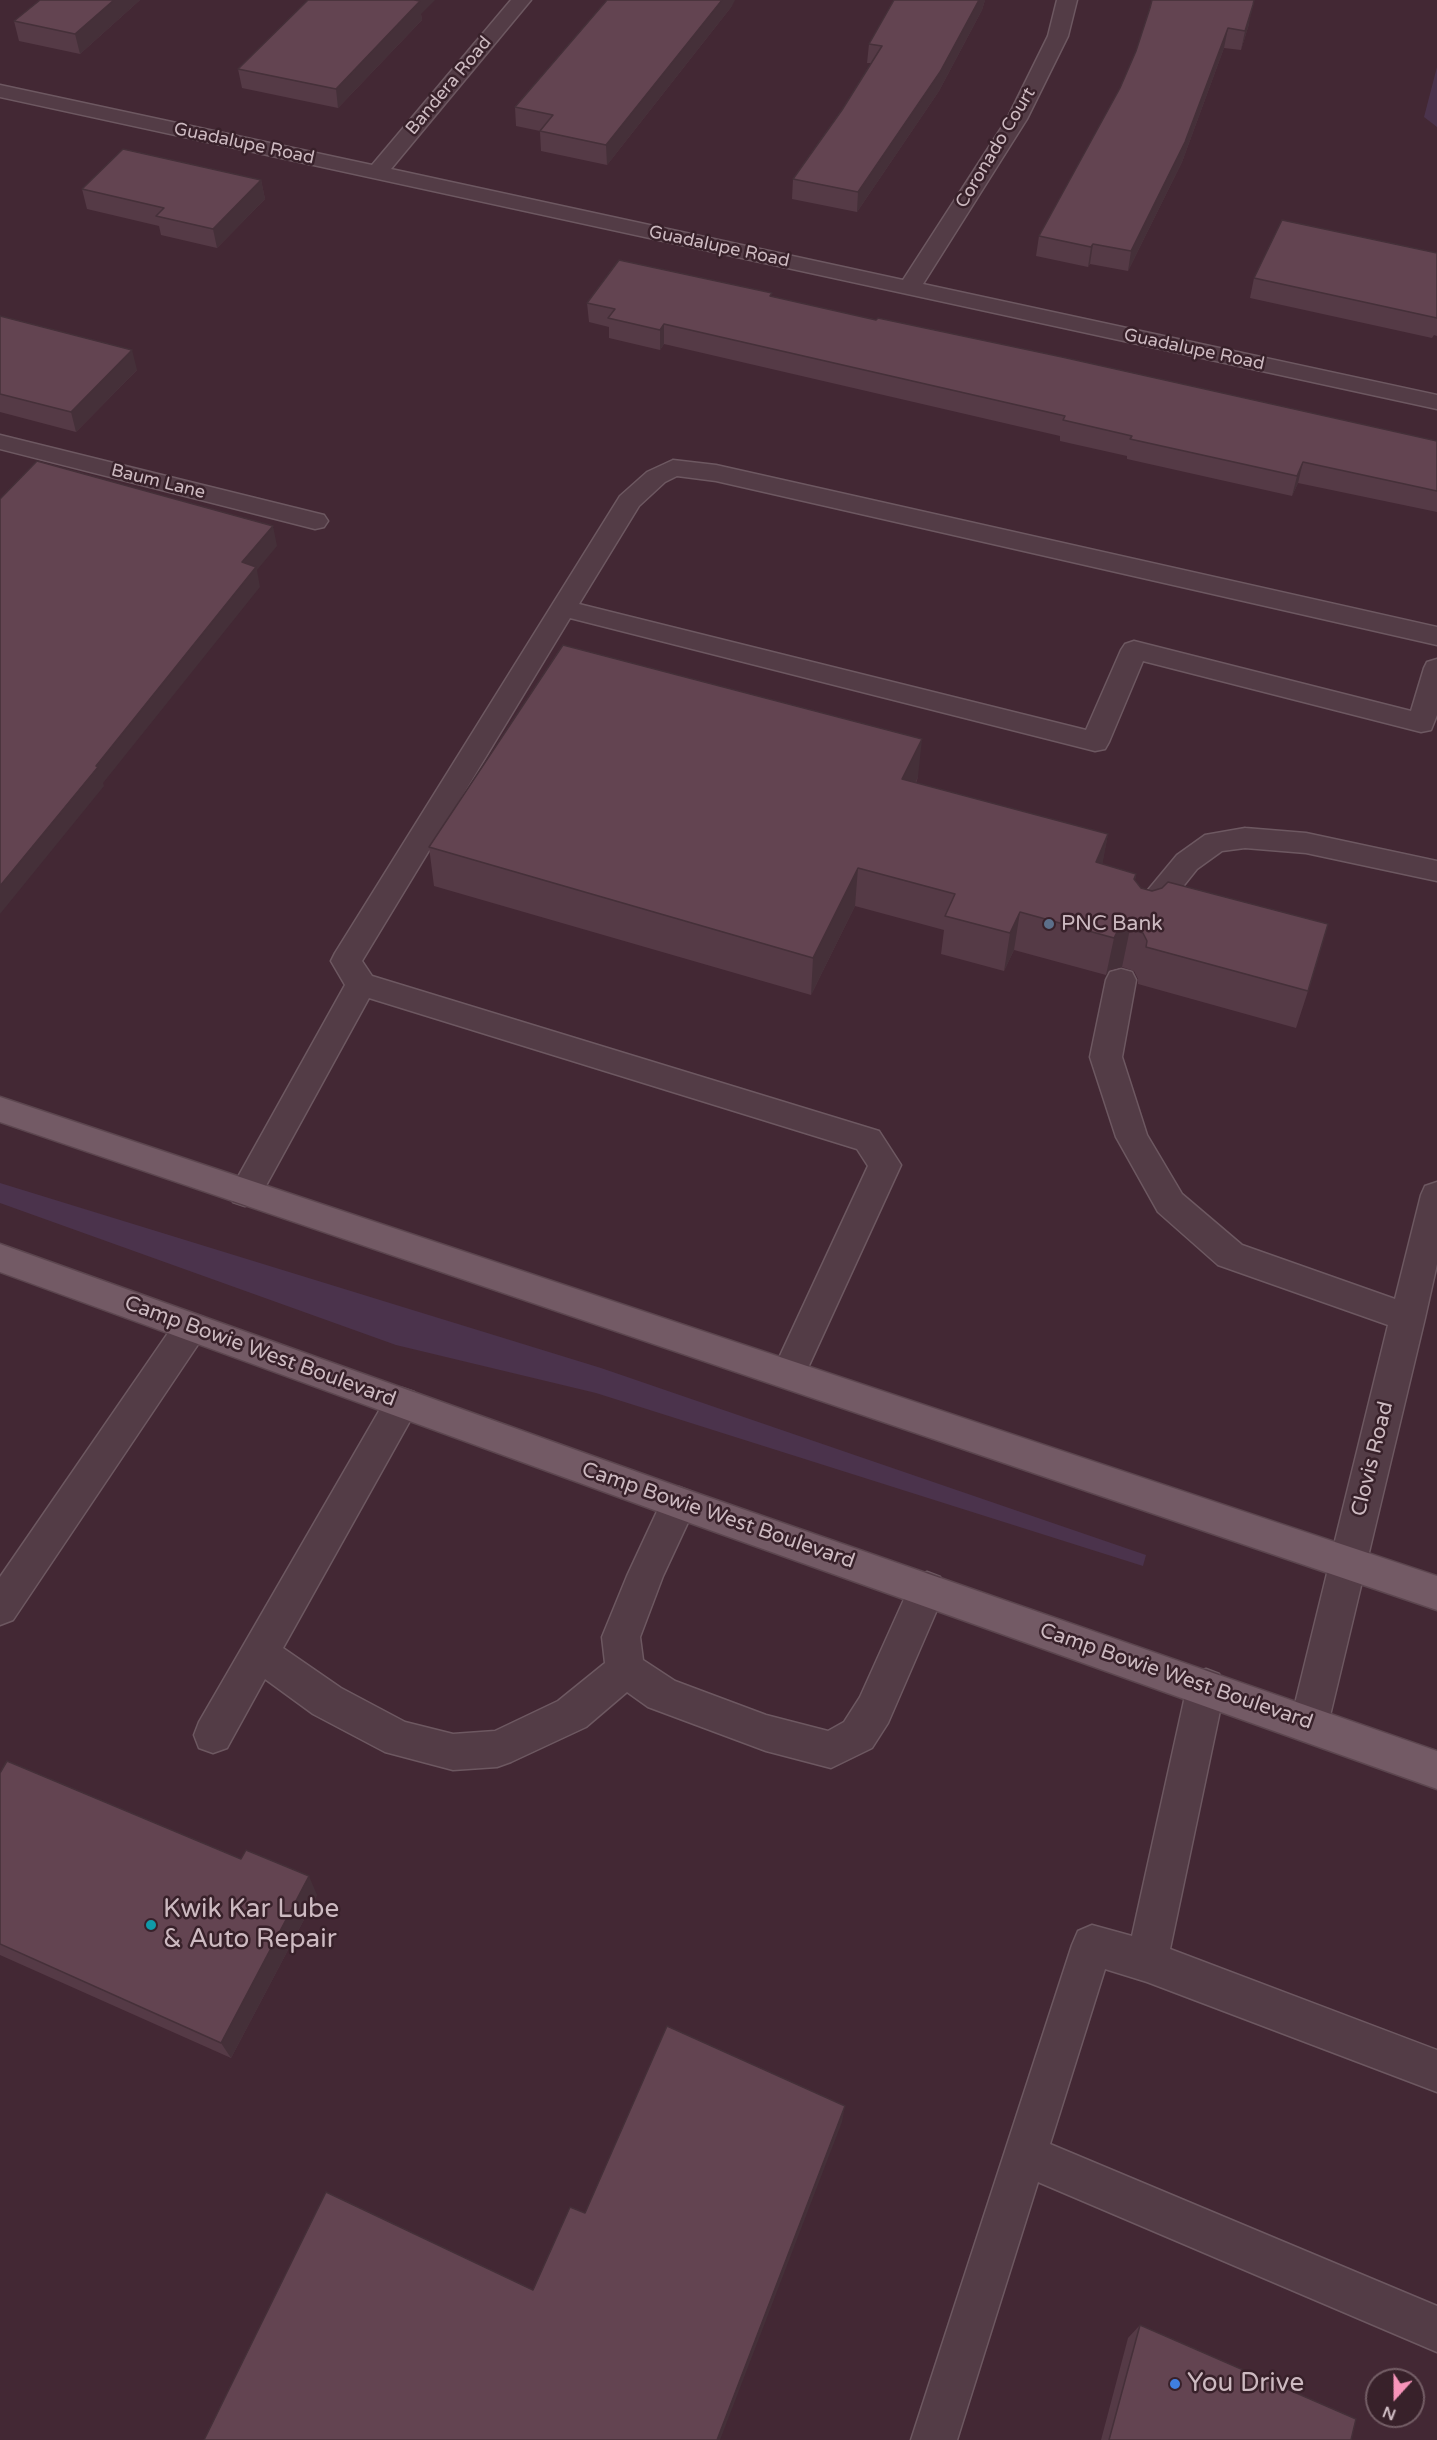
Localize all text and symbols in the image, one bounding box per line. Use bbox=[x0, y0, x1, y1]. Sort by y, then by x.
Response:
street label: Bandera Road bbox=[402, 32, 496, 140]
street label: Coronado Court bbox=[952, 84, 1040, 212]
street label: Guadalupe Road bbox=[172, 119, 316, 169]
street label: Guadalupe Road bbox=[647, 222, 791, 272]
street label: Guadalupe Road bbox=[1122, 325, 1266, 375]
street label: Baum Lane bbox=[109, 460, 207, 504]
place label: PNC Bank bbox=[1061, 911, 1163, 937]
marker: PNC Bank bbox=[1042, 917, 1056, 931]
street label: Camp Bowie West Boulevard bbox=[121, 1291, 399, 1413]
street label: Clovis Road bbox=[1347, 1399, 1399, 1519]
street label: Camp Bowie West Boulevard bbox=[578, 1457, 858, 1575]
street label: Camp Bowie West Boulevard bbox=[1036, 1618, 1316, 1736]
place label: Kwik Kar Lube & Auto Repair bbox=[163, 1894, 339, 1955]
marker: Kwik Kar Lube & Auto Repair bbox=[144, 1918, 158, 1932]
place label: You Drive bbox=[1187, 2368, 1304, 2400]
north arrow bbox=[1365, 2368, 1425, 2428]
marker: You Drive bbox=[1168, 2377, 1182, 2391]
text: N bbox=[1380, 2401, 1399, 2425]

